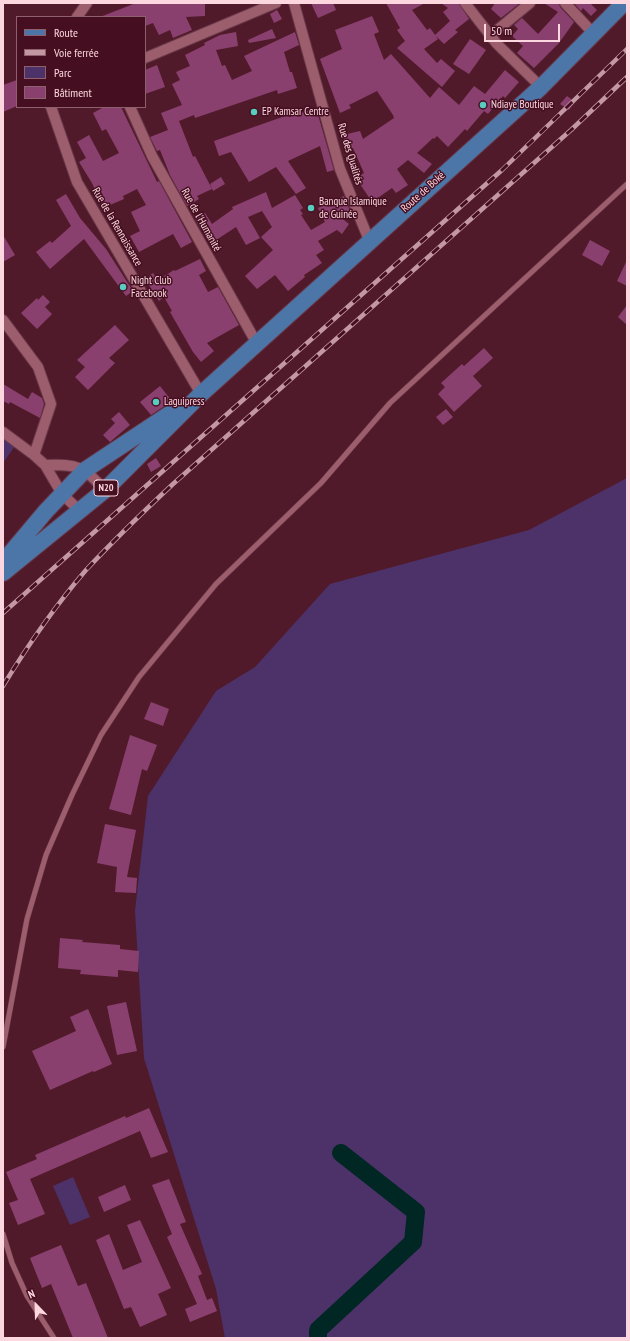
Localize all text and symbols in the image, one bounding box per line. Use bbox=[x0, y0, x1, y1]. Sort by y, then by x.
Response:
legend bbox=[16, 16, 146, 108]
scale bar bbox=[486, 16, 562, 42]
text: 50 m bbox=[491, 23, 512, 38]
text: Route bbox=[54, 25, 78, 40]
text: Voie ferrée bbox=[54, 45, 99, 60]
text: Parc bbox=[54, 65, 71, 80]
text: Bâtiment bbox=[54, 85, 92, 100]
place label: Ndiaye Boutique bbox=[491, 98, 554, 112]
marker: Ndiaye Boutique bbox=[478, 100, 488, 110]
place label: EP Kamsar Centre bbox=[262, 105, 329, 119]
marker: EP Kamsar Centre bbox=[249, 107, 259, 117]
street label: Rue des Qualités bbox=[334, 122, 366, 186]
street label: Route de Boké bbox=[398, 169, 448, 215]
street label: Rue de la Rennaissance bbox=[89, 185, 145, 269]
street label: Rue de l'Humanité bbox=[178, 186, 224, 254]
place label: Banque Islamique de Guinée bbox=[319, 195, 387, 221]
marker: Banque Islamique de Guinée bbox=[306, 203, 316, 213]
place label: Night Club Facebook bbox=[131, 274, 171, 300]
marker: Night Club Facebook bbox=[118, 282, 128, 292]
place label: Laguipress bbox=[164, 395, 205, 409]
marker: Laguipress bbox=[151, 397, 161, 407]
road number: N20 bbox=[94, 480, 118, 496]
north arrow bbox=[16, 1285, 56, 1325]
text: N bbox=[26, 1286, 37, 1302]

